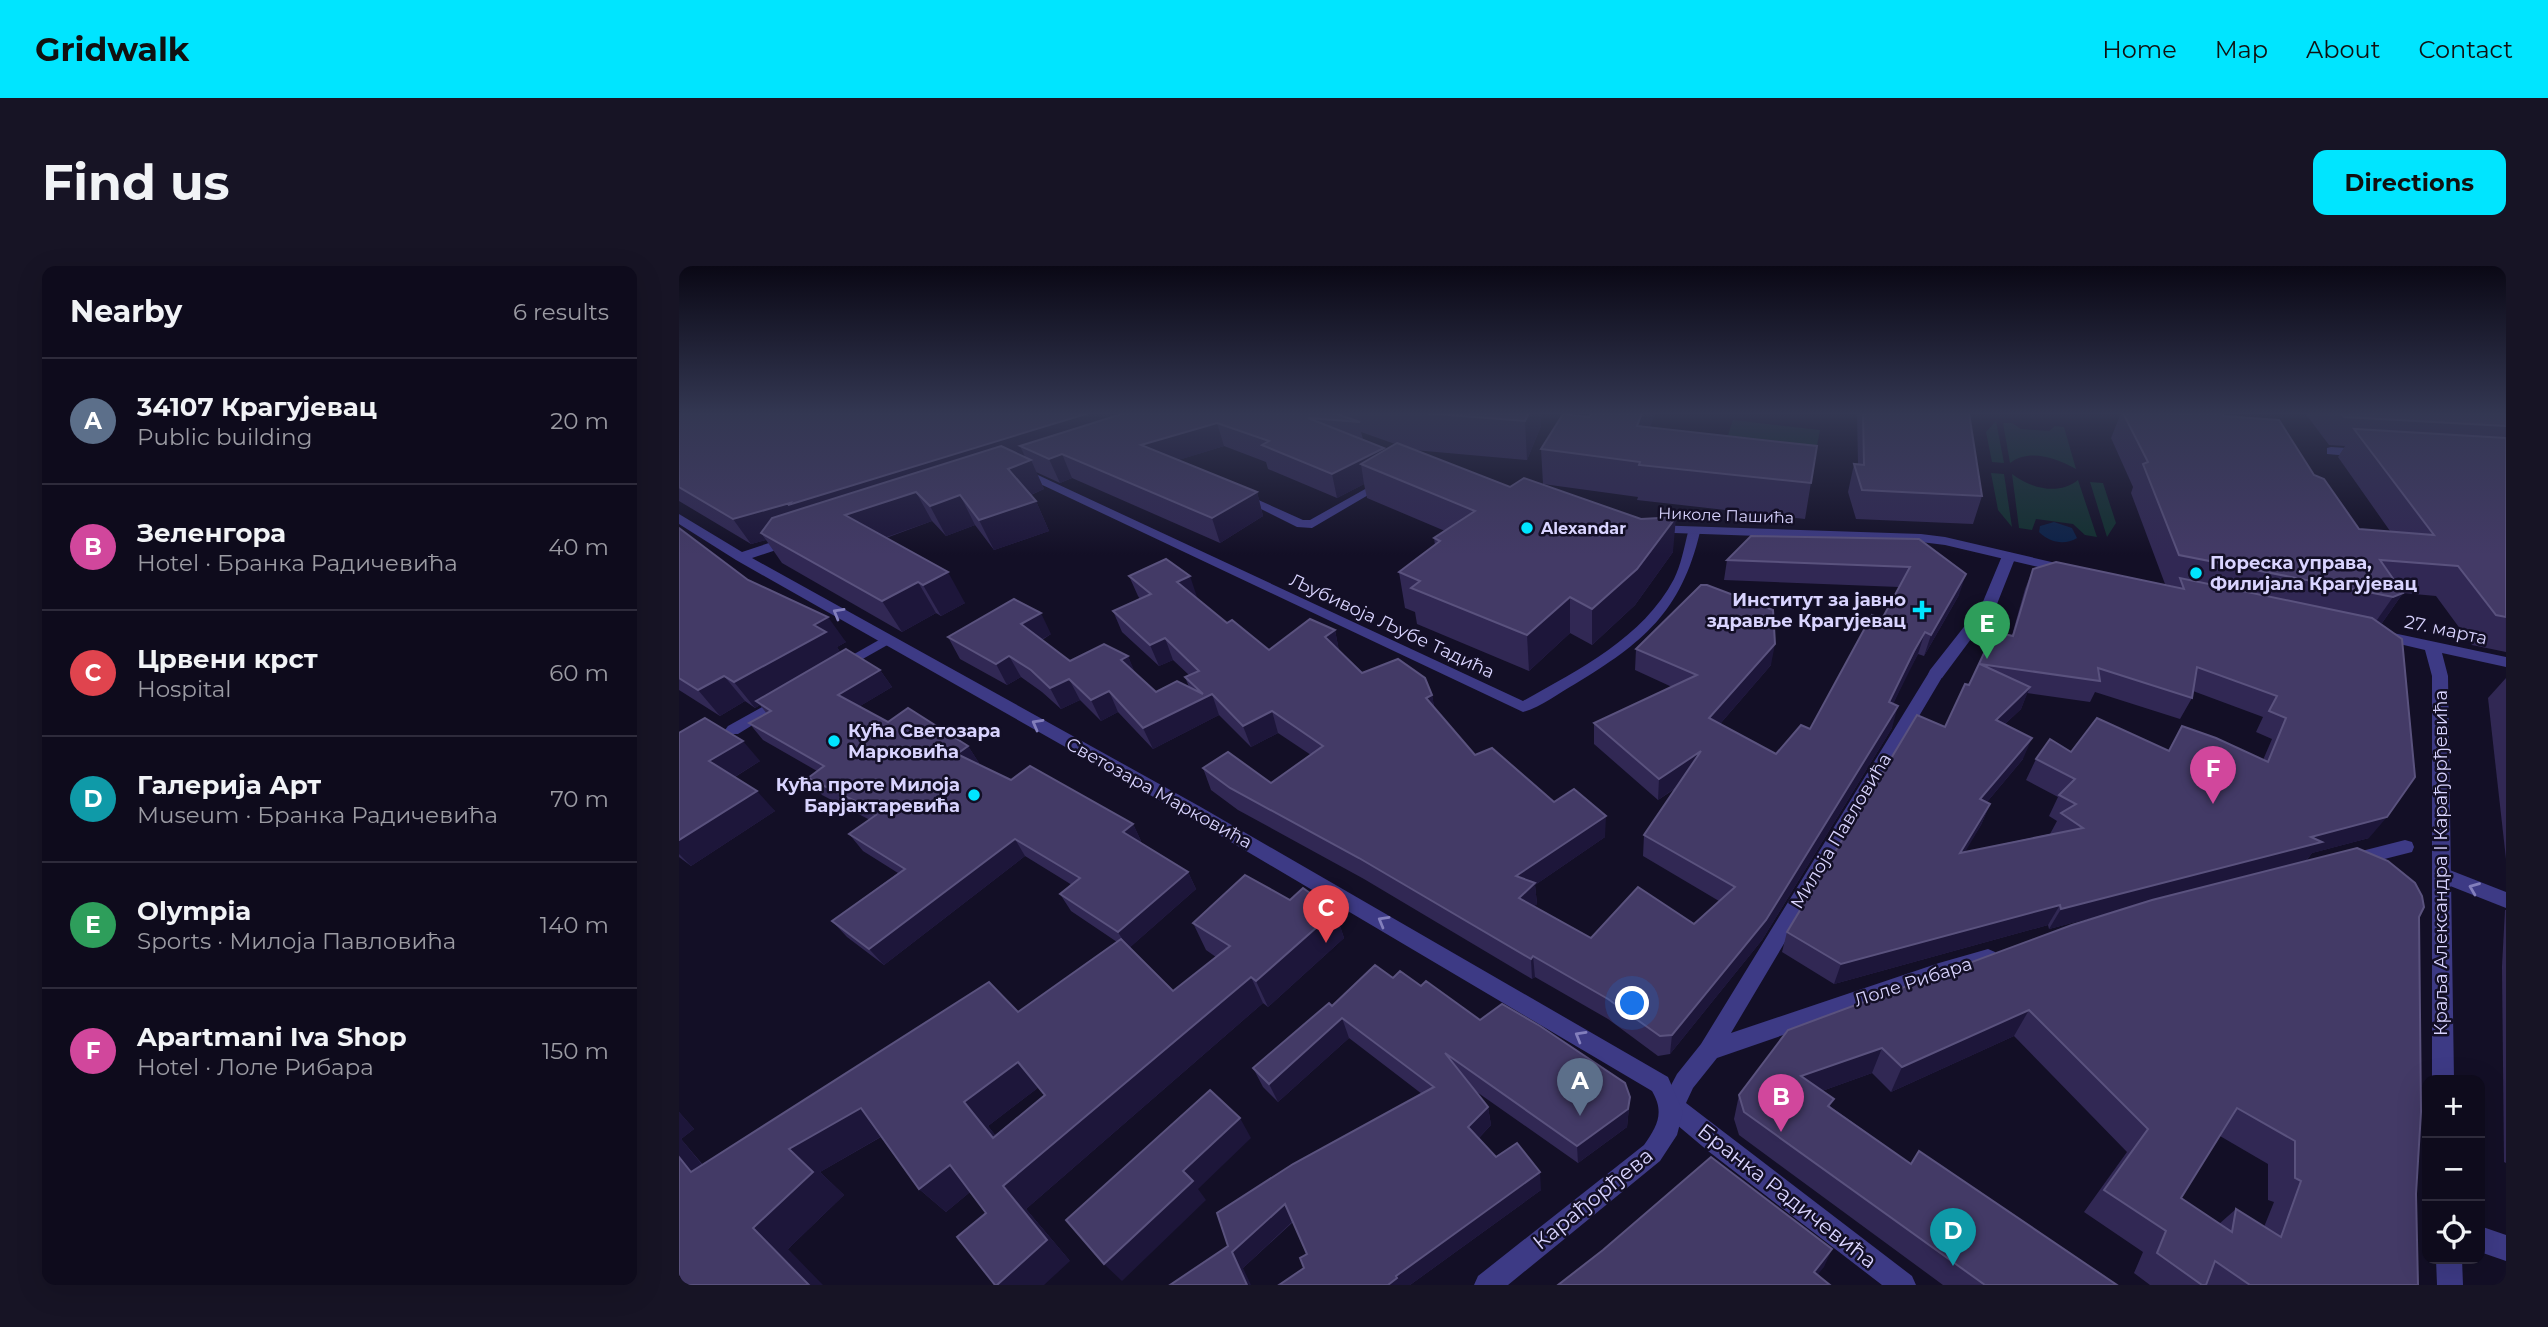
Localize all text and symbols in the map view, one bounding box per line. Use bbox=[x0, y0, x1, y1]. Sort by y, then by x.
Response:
text: Gridwalk bbox=[35, 29, 189, 69]
text: Home bbox=[2102, 35, 2177, 64]
text: Map bbox=[2215, 35, 2268, 64]
text: About bbox=[2306, 35, 2380, 64]
text: Contact bbox=[2418, 35, 2513, 64]
button: Directions bbox=[2313, 150, 2506, 215]
text: Find us bbox=[42, 153, 230, 212]
text: Nearby bbox=[70, 293, 182, 330]
text: 6 results bbox=[513, 298, 609, 326]
text: 34107 Крагујевац bbox=[137, 391, 377, 423]
text: A bbox=[84, 407, 102, 435]
text: 20 m bbox=[550, 407, 609, 435]
text: Public building bbox=[137, 423, 312, 451]
street label: Николе Пашића bbox=[1658, 504, 1794, 527]
text: Зеленгора bbox=[137, 517, 286, 549]
place label: Alexandar bbox=[1540, 519, 1626, 538]
marker: Alexandar bbox=[1519, 520, 1535, 536]
text: B bbox=[84, 533, 102, 561]
text: 40 m bbox=[548, 533, 609, 561]
text: Hotel · Бранка Радичевића bbox=[137, 549, 458, 577]
place label: Пореска управа, Филијала Крагујевац bbox=[2210, 552, 2417, 595]
marker: Пореска управа, Филијала Крагујевац bbox=[2188, 565, 2204, 581]
street label: Љубивоја Љубе Тадића bbox=[1286, 569, 1498, 683]
place label: Институт за јавно здравље Крагујевац bbox=[1707, 589, 1906, 632]
marker: Институт за јавно здравље Крагујевац bbox=[1912, 600, 1932, 620]
pin: E bbox=[1964, 601, 2010, 659]
one-way arrow bbox=[833, 608, 846, 621]
street label: 27. марта bbox=[2403, 610, 2489, 650]
text: Црвени крст bbox=[137, 643, 318, 675]
text: C bbox=[85, 659, 101, 687]
text: 60 m bbox=[549, 659, 609, 687]
text: Hospital bbox=[137, 675, 232, 703]
street label: Краља Александра I Карађорђевића bbox=[2430, 690, 2452, 1036]
one-way arrow bbox=[1031, 719, 1044, 732]
place label: Кућа Светозара Марковића bbox=[848, 720, 1001, 763]
marker: Кућа Светозара Марковића bbox=[826, 733, 842, 749]
street label: Светозара Марковића bbox=[1062, 733, 1256, 853]
pin: F bbox=[2190, 746, 2236, 804]
street label: Милоја Павловића bbox=[1786, 749, 1896, 913]
text: Галерија Арт bbox=[137, 769, 321, 801]
place label: Кућа проте Милоја Барјактаревића bbox=[776, 774, 960, 817]
text: D bbox=[84, 785, 103, 813]
text: 70 m bbox=[550, 785, 609, 813]
marker: Кућа проте Милоја Барјактаревића bbox=[966, 787, 982, 803]
text: Museum · Бранка Радичевића bbox=[137, 801, 498, 829]
one-way arrow bbox=[2469, 882, 2481, 896]
pin: C bbox=[1303, 885, 1349, 943]
text: Olympia bbox=[137, 895, 251, 927]
text: E bbox=[85, 911, 101, 939]
text: 140 m bbox=[540, 911, 609, 939]
one-way arrow bbox=[1378, 917, 1391, 930]
text: Sports · Милоја Павловића bbox=[137, 927, 456, 955]
street label: Лоле Рибара bbox=[1851, 953, 1975, 1011]
your location bbox=[1615, 986, 1649, 1020]
text: Apartmani Iva Shop bbox=[137, 1021, 407, 1053]
one-way arrow bbox=[1574, 1031, 1587, 1044]
text: F bbox=[86, 1037, 100, 1065]
text: 150 m bbox=[542, 1037, 609, 1065]
text: Hotel · Лоле Рибара bbox=[137, 1053, 374, 1081]
pin: A bbox=[1557, 1058, 1603, 1116]
pin: B bbox=[1758, 1074, 1804, 1132]
map controls bbox=[2422, 1075, 2485, 1264]
button: + bbox=[2422, 1075, 2485, 1138]
street label: Бранка Радичевића bbox=[1693, 1118, 1882, 1273]
button: − bbox=[2422, 1138, 2485, 1201]
street label: Карађорђева bbox=[1528, 1143, 1658, 1255]
button: locate bbox=[2422, 1201, 2485, 1264]
pin: D bbox=[1930, 1208, 1976, 1266]

